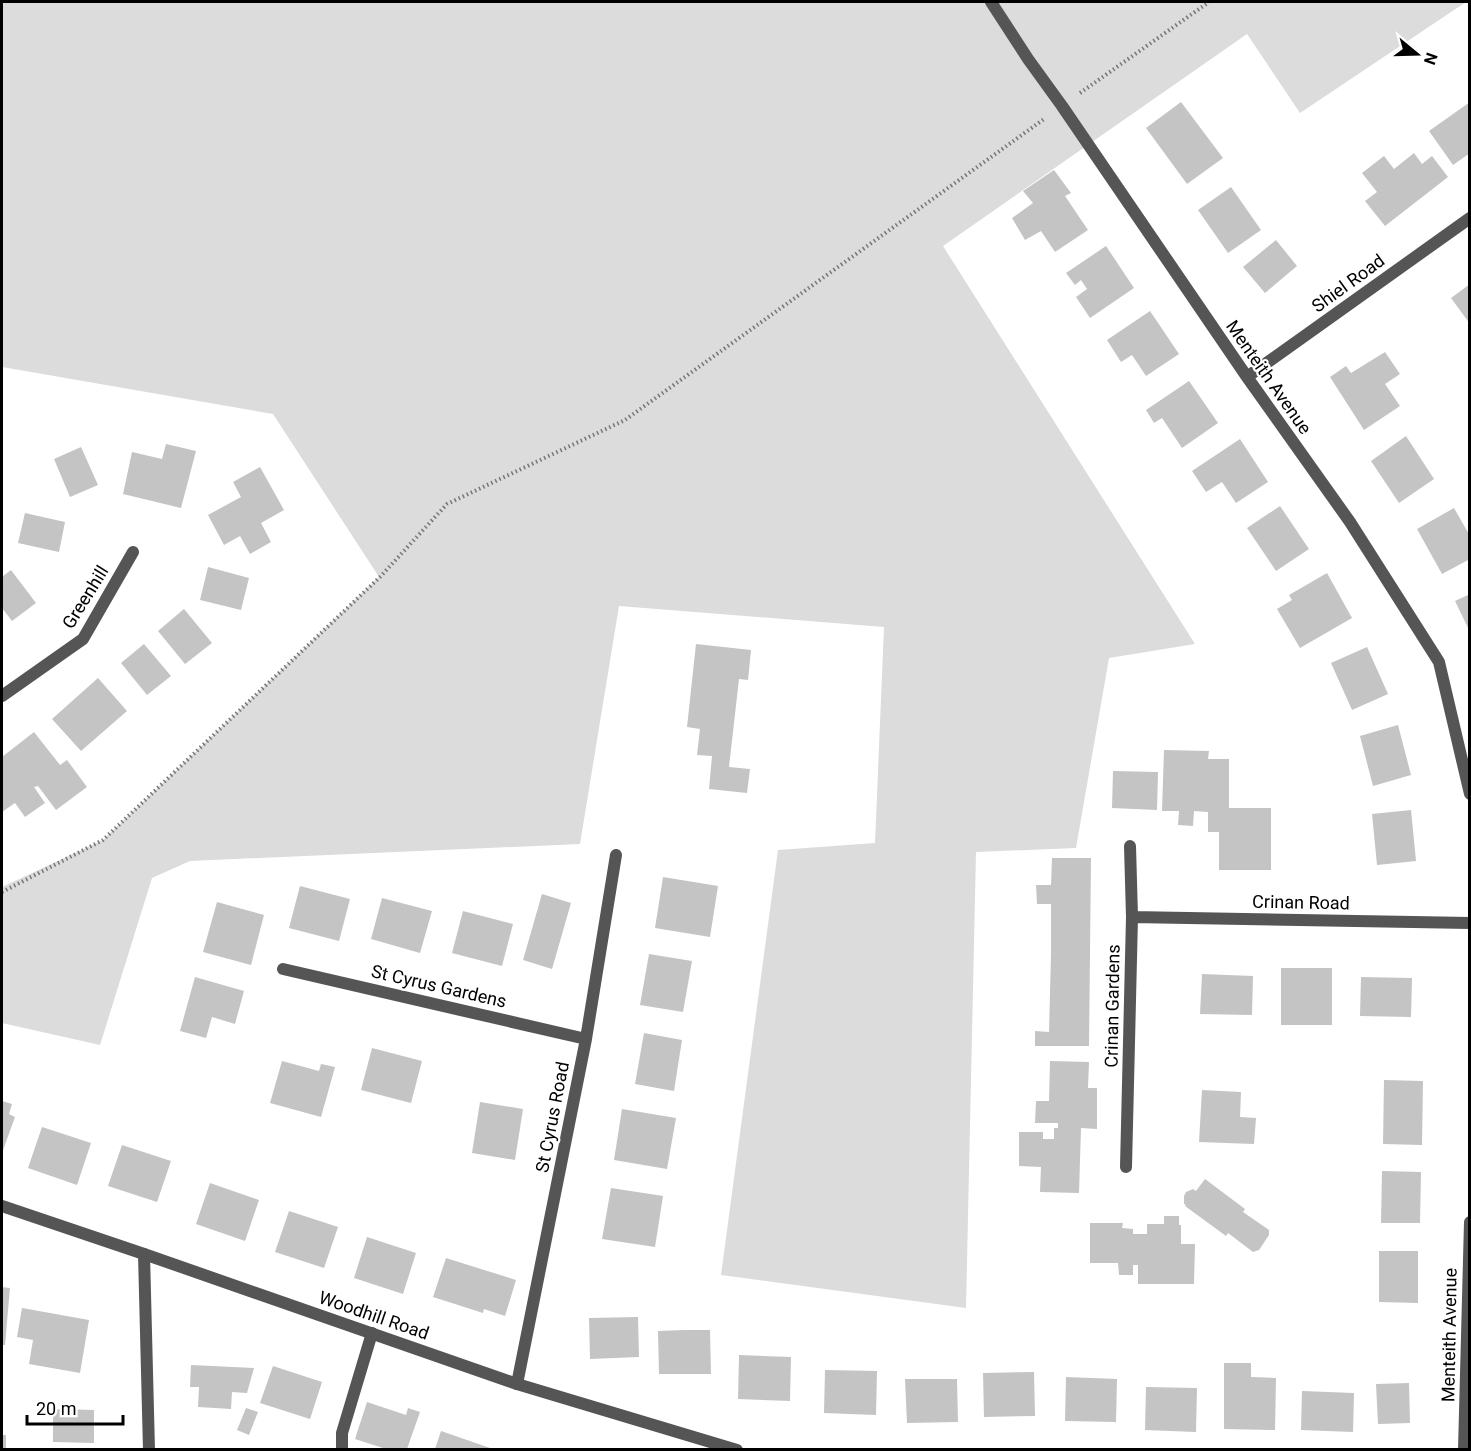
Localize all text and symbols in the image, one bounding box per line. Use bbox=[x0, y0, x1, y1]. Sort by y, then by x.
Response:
north arrow bbox=[1387, 24, 1447, 84]
text: N bbox=[1420, 50, 1442, 67]
street label: Shiel Road bbox=[1308, 250, 1388, 316]
street label: Menteith Avenue bbox=[1222, 316, 1316, 438]
street label: Greenhill bbox=[57, 562, 113, 632]
street label: Crinan Road bbox=[1252, 891, 1350, 913]
street label: Crinan Gardens bbox=[1100, 944, 1124, 1068]
street label: St Cyrus Gardens bbox=[369, 960, 509, 1012]
street label: St Cyrus Road bbox=[531, 1060, 573, 1174]
street label: Menteith Avenue bbox=[1437, 1268, 1461, 1402]
street label: Woodhill Road bbox=[316, 1286, 432, 1344]
scale bar bbox=[27, 1388, 123, 1426]
text: 20 m bbox=[36, 1398, 76, 1419]

